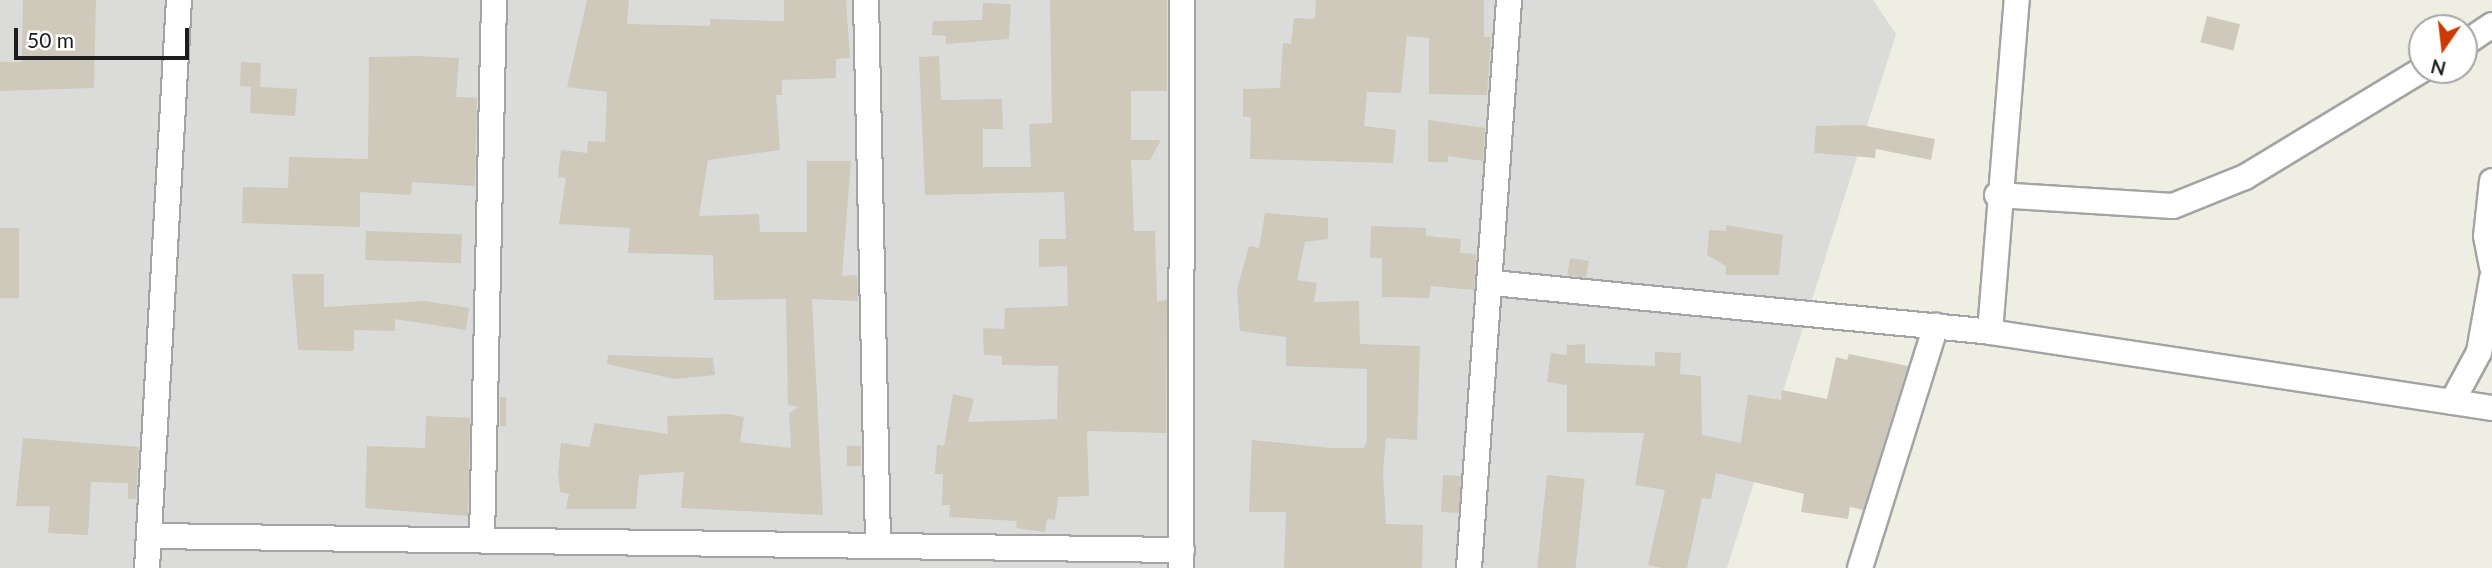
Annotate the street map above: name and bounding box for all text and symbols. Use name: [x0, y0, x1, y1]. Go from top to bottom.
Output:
scale bar: [18, 14, 192, 58]
north arrow: [2408, 14, 2478, 84]
text: 50 m: [27, 27, 74, 52]
text: N: [2428, 55, 2448, 81]

